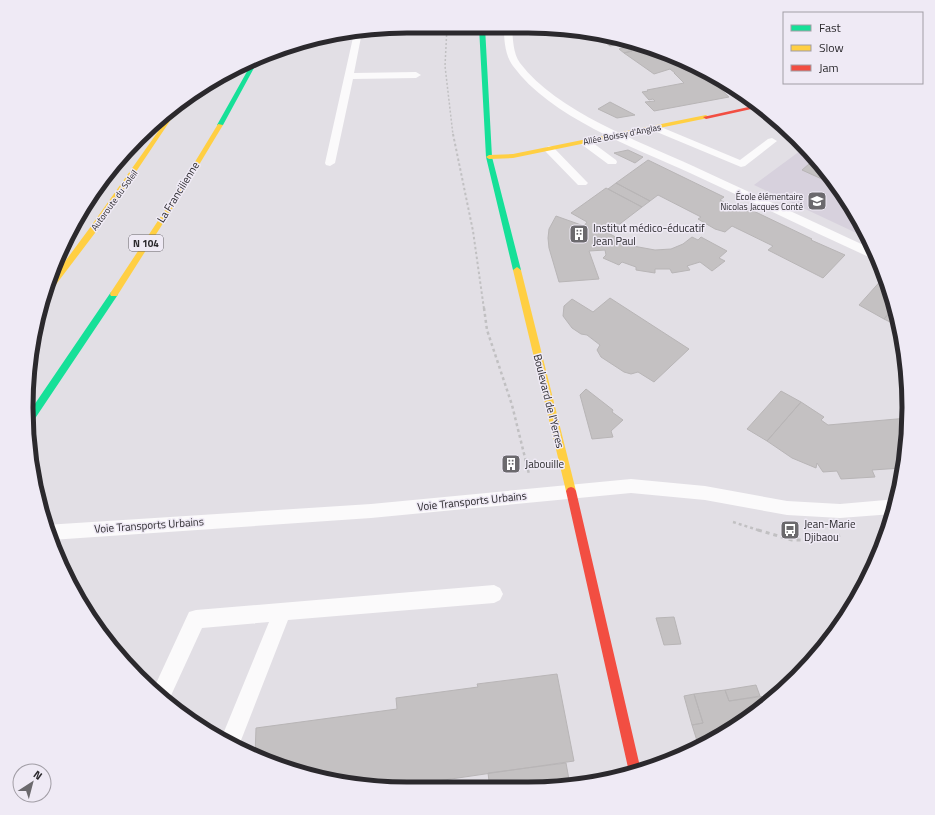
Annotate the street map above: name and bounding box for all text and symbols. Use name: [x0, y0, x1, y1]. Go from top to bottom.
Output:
legend: [783, 12, 923, 84]
text: Fast: [819, 18, 842, 37]
text: Slow: [819, 38, 844, 57]
text: Jam: [819, 58, 839, 77]
street label: Allée Boissy d'Anglas: [582, 120, 662, 148]
street label: La Francilienne: [153, 158, 203, 226]
street label: Autoroute du Soleil: [88, 167, 140, 233]
place label: École élémentaire Nicolas Jacques Conté: [720, 190, 803, 213]
school or university icon: École élémentaire Nicolas Jacques Conté: [806, 190, 828, 212]
place label: Institut médico-éducatif Jean Paul: [593, 220, 705, 249]
building icon: Institut médico-éducatif Jean Paul: [568, 223, 590, 245]
road number: N 104: [129, 235, 163, 251]
street label: Boulevard de l'Yerres: [530, 352, 568, 450]
building icon: Jabouille: [500, 453, 522, 475]
place label: Jabouille: [525, 456, 565, 472]
street label: Voie Transports Urbains: [417, 487, 527, 515]
street label: Voie Transports Urbains: [94, 513, 204, 537]
place label: Jean-Marie Djibaou: [804, 516, 856, 545]
bus stop icon: Jean-Marie Djibaou: [779, 519, 801, 541]
north arrow: [12, 763, 52, 803]
text: N: [30, 766, 46, 784]

